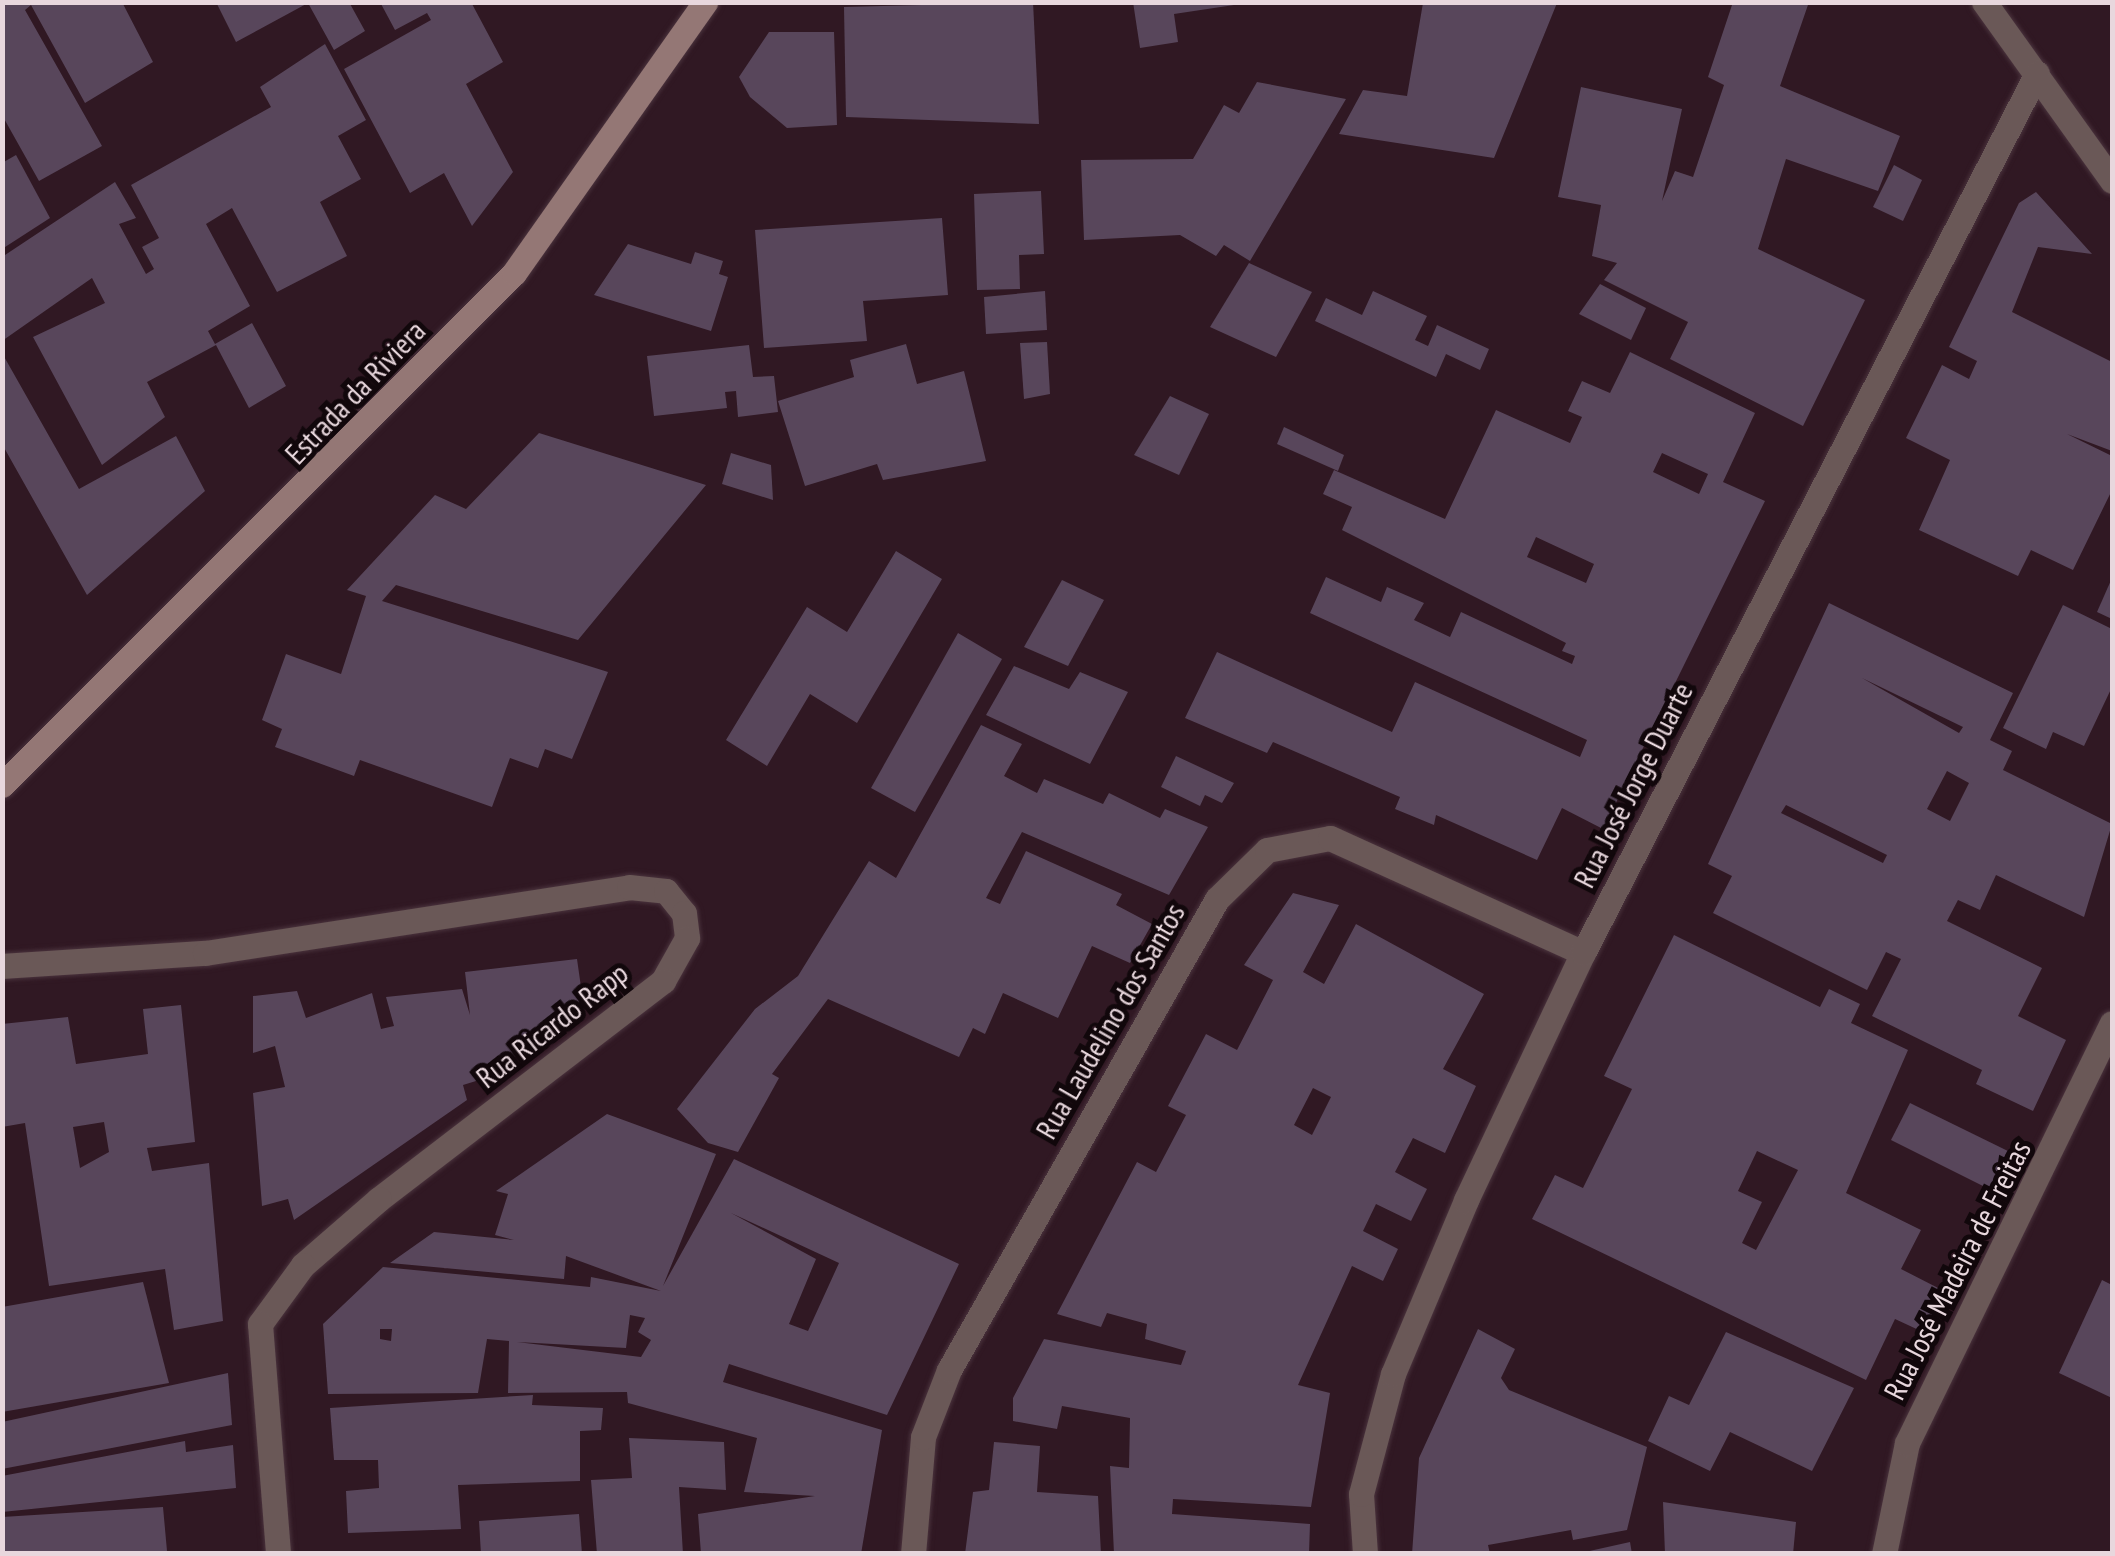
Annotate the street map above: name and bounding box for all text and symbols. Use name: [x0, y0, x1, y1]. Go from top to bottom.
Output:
street label: Estrada da Riviera: [278, 313, 432, 471]
street label: Rua José Jorge Duarte: [1566, 677, 1700, 893]
street label: Rua Laudelino dos Santos: [1028, 897, 1192, 1145]
street label: Rua Ricardo Rapp: [469, 955, 635, 1095]
street label: Rua José Madeira de Freitas: [1876, 1134, 2038, 1406]

